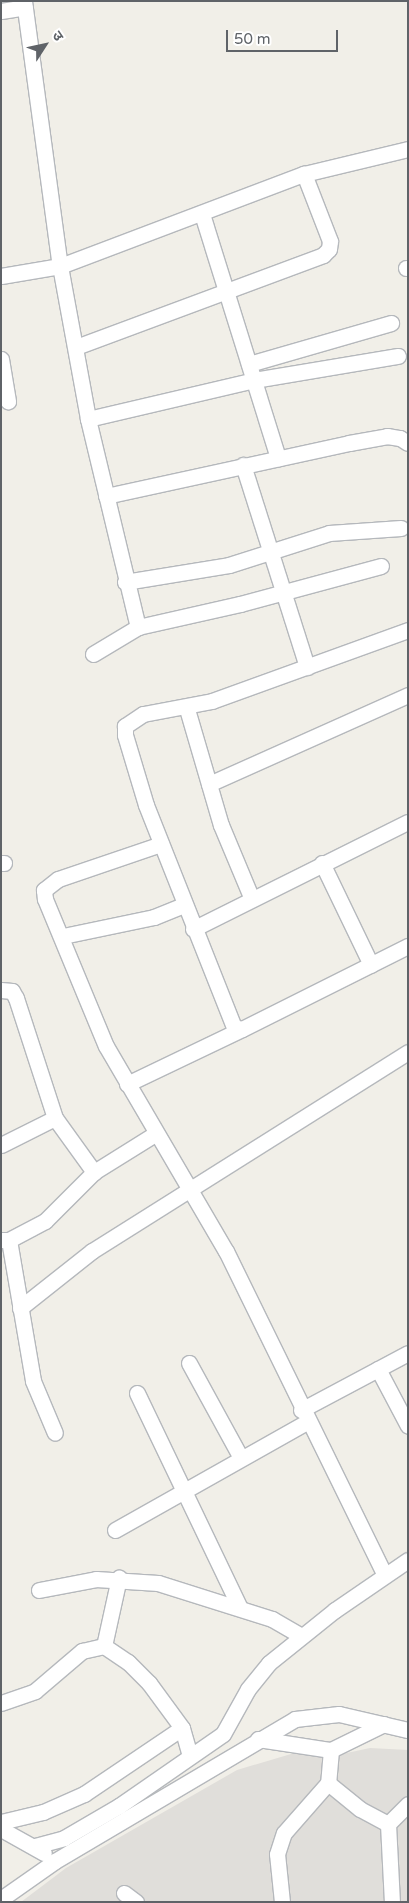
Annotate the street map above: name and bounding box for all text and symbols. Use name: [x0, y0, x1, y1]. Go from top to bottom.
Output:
north arrow: [20, 20, 70, 70]
scale bar: [229, 20, 342, 52]
text: उ: [48, 28, 67, 44]
text: 50 m: [234, 30, 271, 48]

